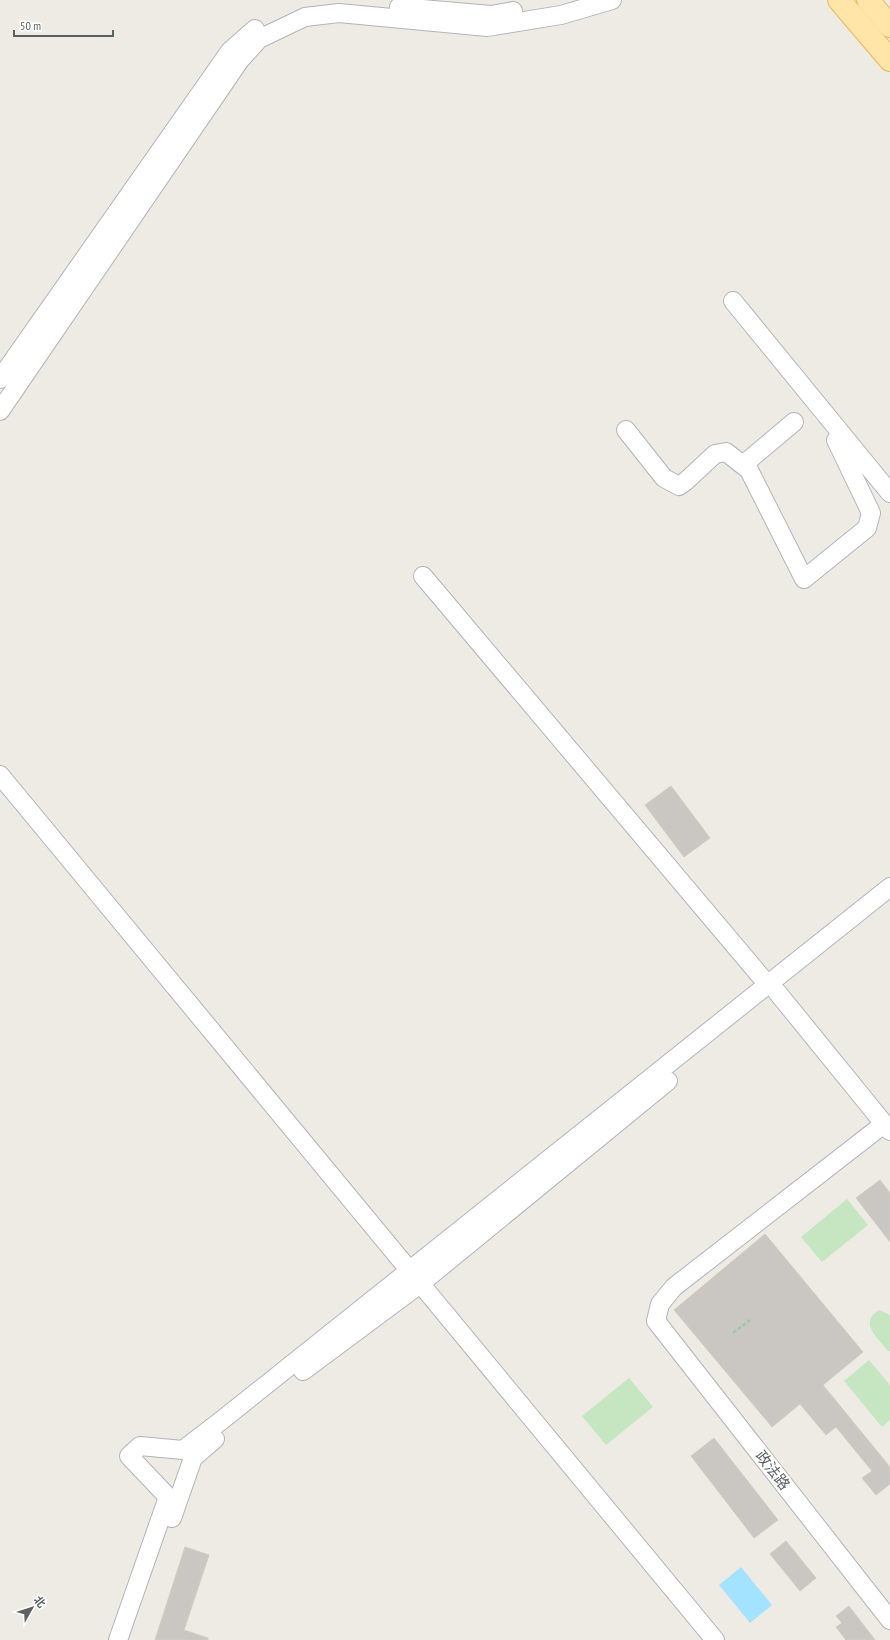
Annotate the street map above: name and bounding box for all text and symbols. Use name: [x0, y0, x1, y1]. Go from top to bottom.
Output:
scale bar: [14, 12, 113, 38]
text: 50 m: [20, 18, 41, 33]
street label: 政法路: [752, 1446, 794, 1494]
north arrow: [12, 1588, 52, 1628]
text: 北: [31, 1593, 49, 1610]

